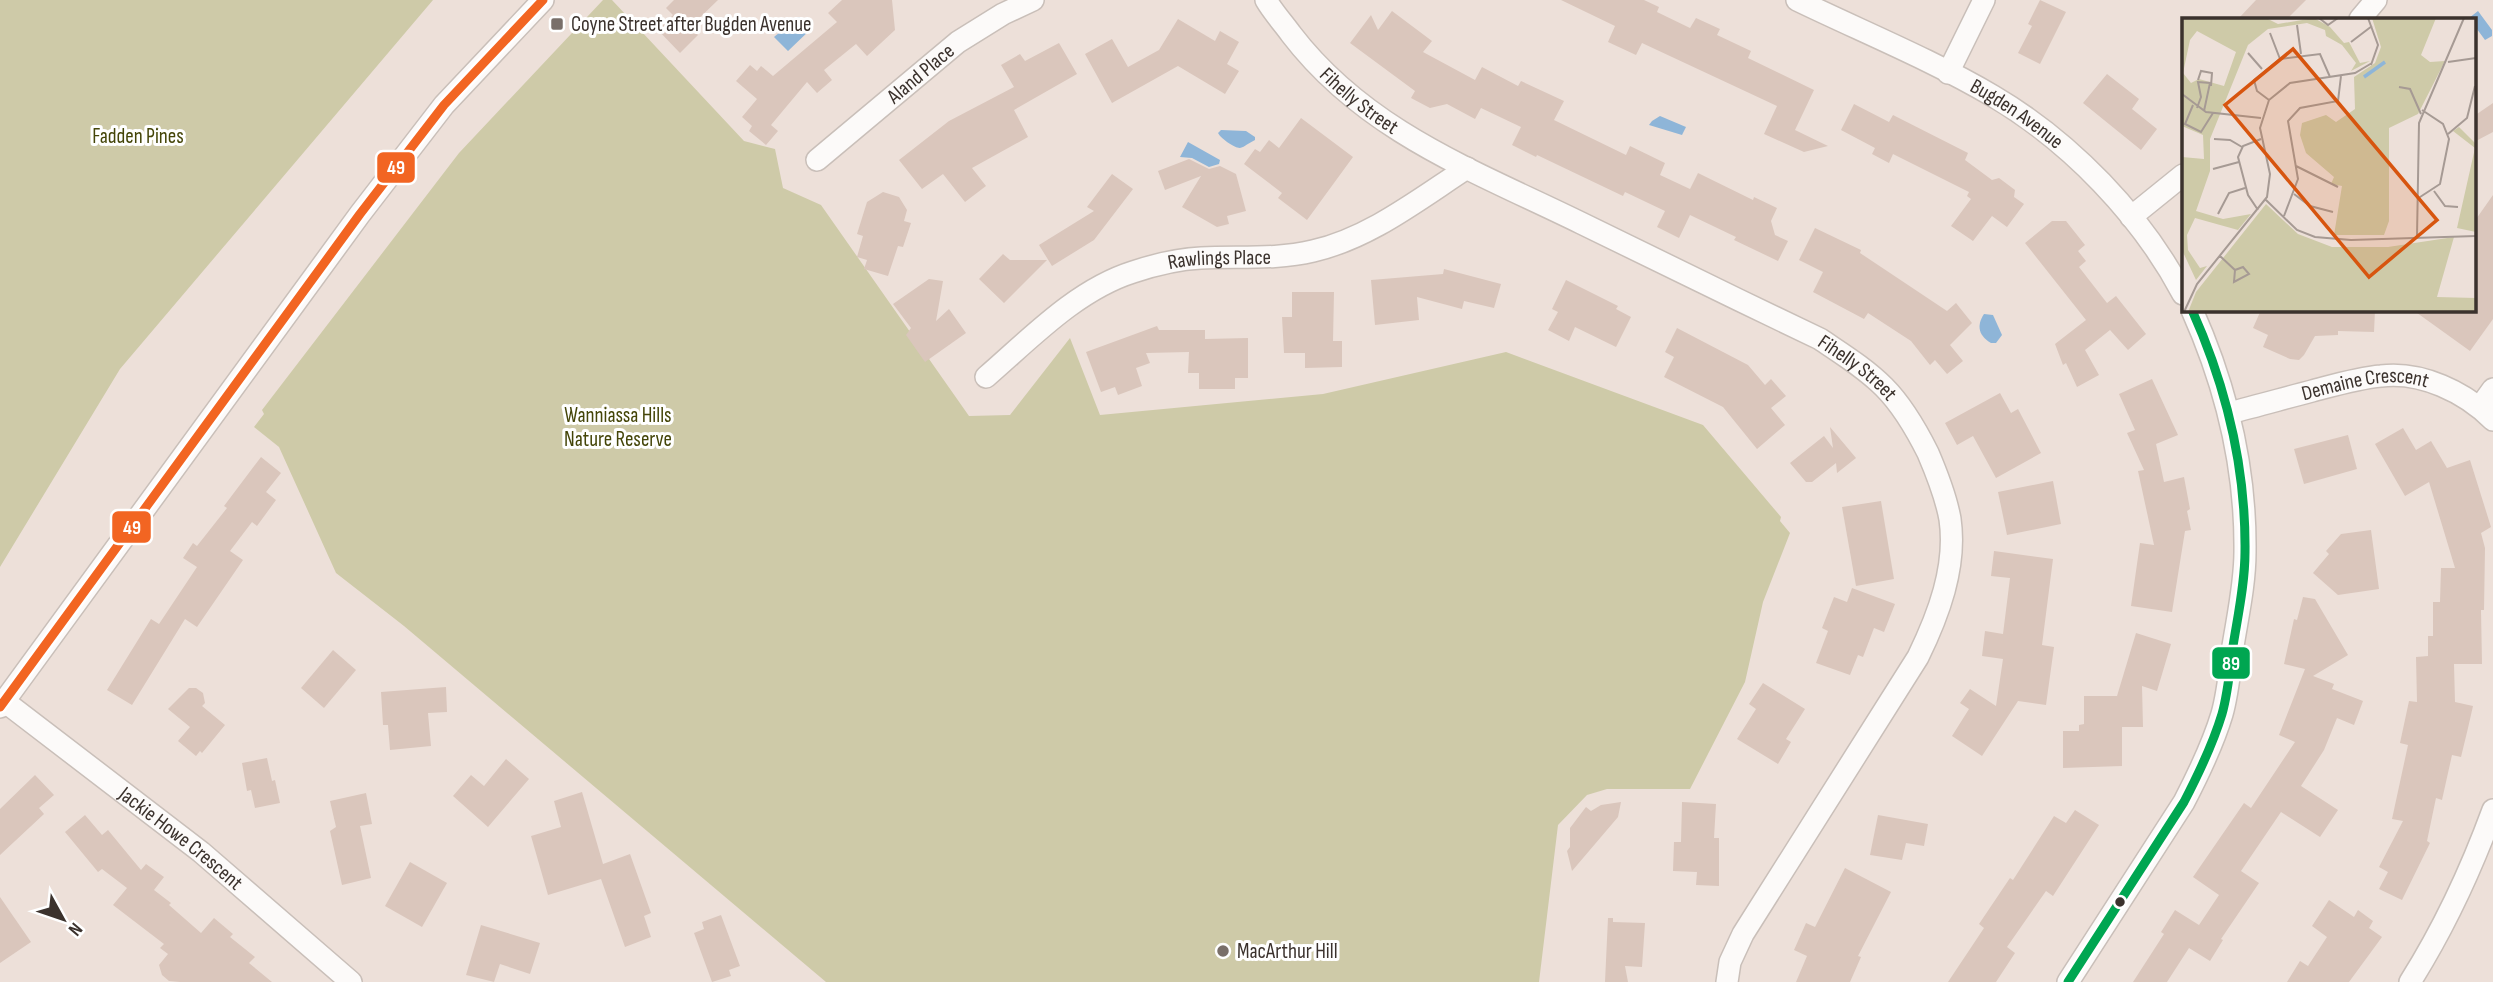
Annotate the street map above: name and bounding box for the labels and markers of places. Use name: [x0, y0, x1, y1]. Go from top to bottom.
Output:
place label: Coyne Street after Bugden Avenue: [571, 12, 812, 37]
marker: Coyne Street after Bugden Avenue: [549, 16, 565, 32]
unlabelled marker: [2113, 895, 2127, 909]
place label: MacArthur Hill: [1237, 939, 1338, 964]
marker: MacArthur Hill: [1215, 943, 1231, 959]

